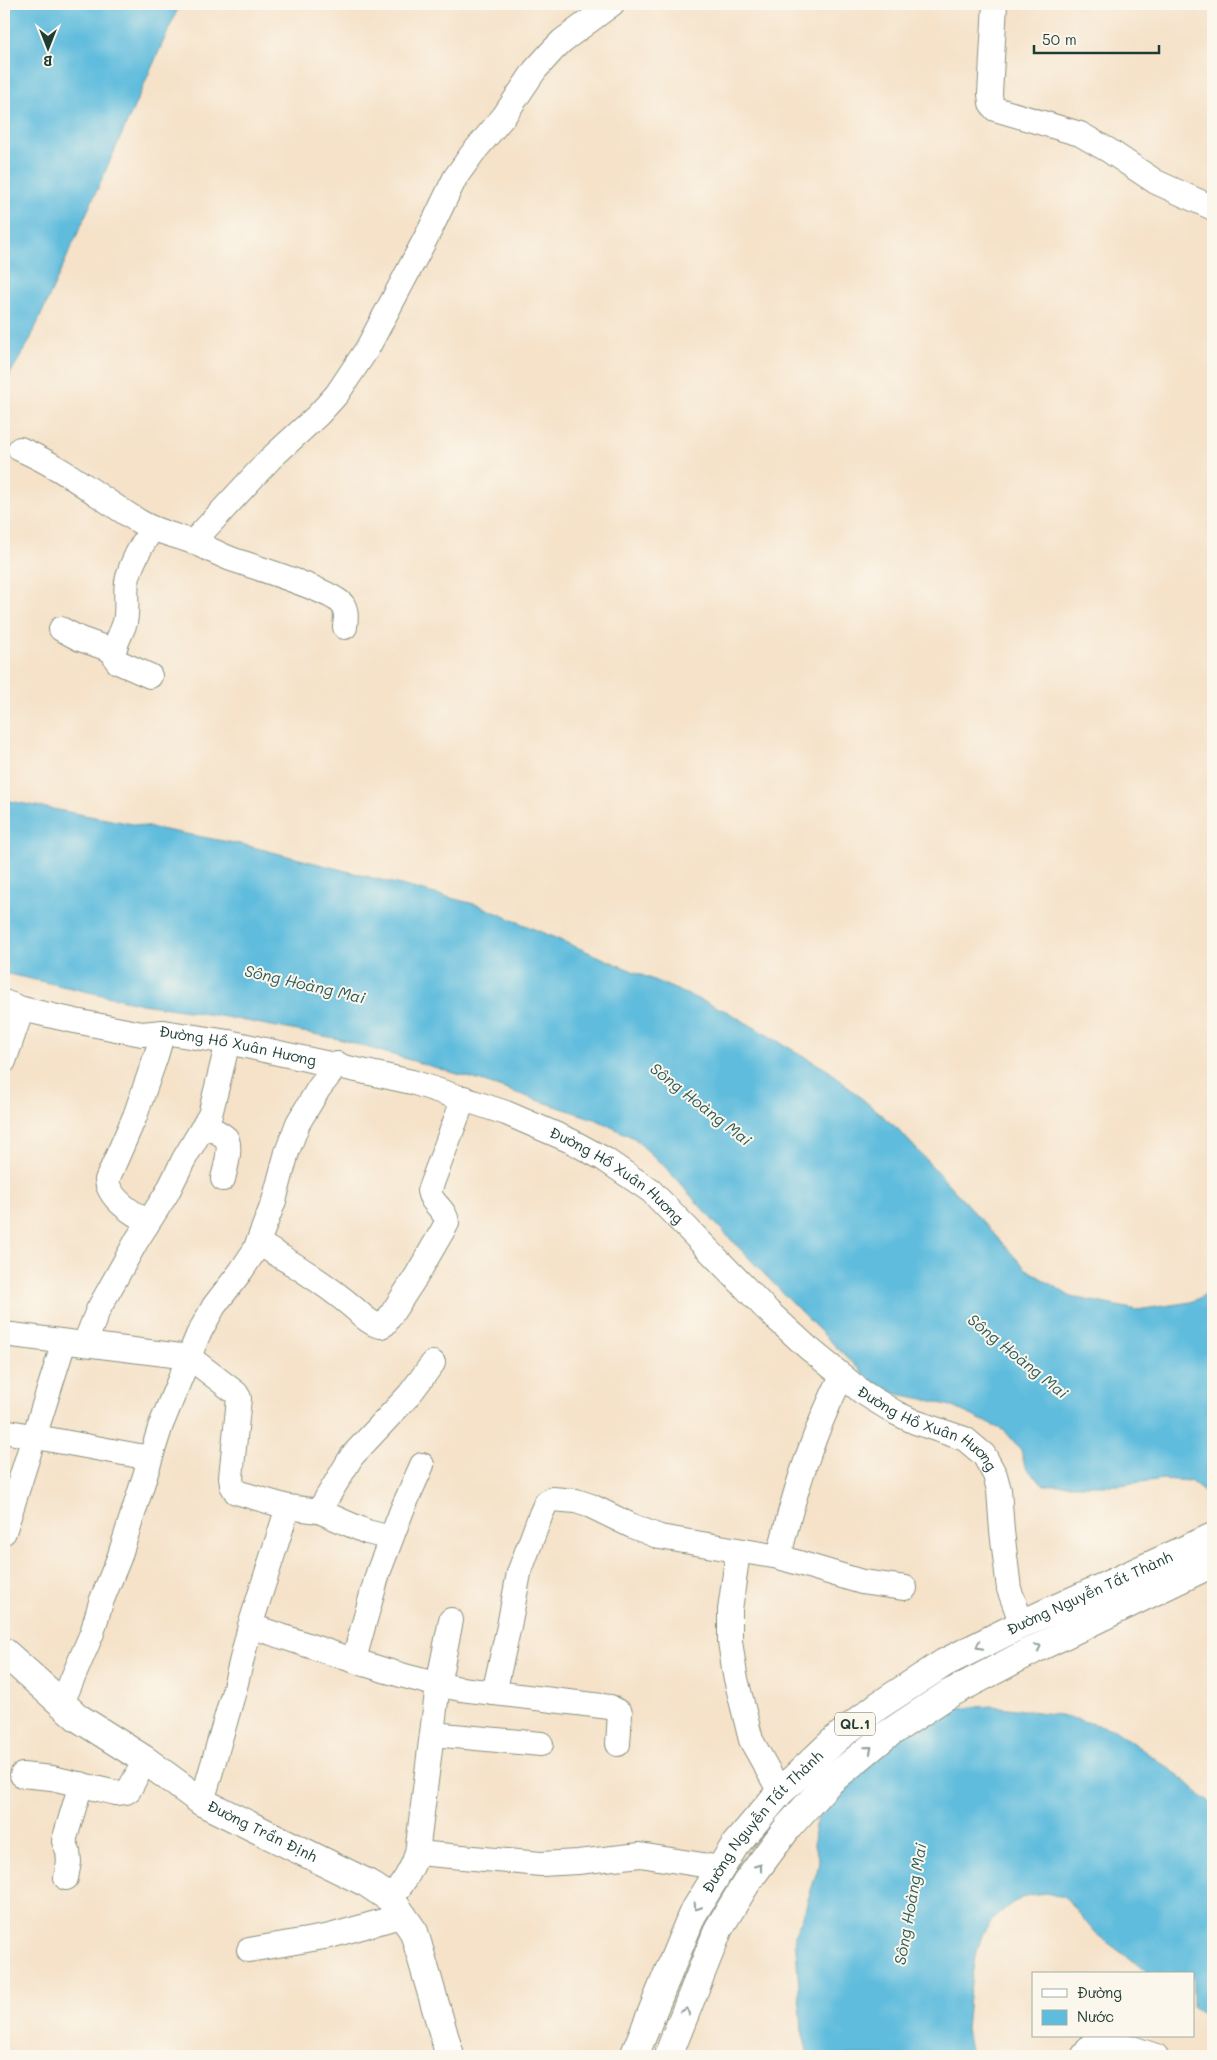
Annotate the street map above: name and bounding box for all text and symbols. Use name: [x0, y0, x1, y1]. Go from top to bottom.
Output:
north arrow: [22, 22, 72, 72]
scale bar: [1034, 22, 1160, 54]
text: 50 m: [1042, 29, 1077, 49]
text: B: [43, 52, 53, 71]
water label: Sông Hoàng Mai: [243, 959, 368, 1008]
street label: Đường Hồ Xuân Hương: [158, 1021, 319, 1070]
water label: Sông Hoàng Mai: [646, 1057, 757, 1150]
street label: Đường Hồ Xuân Hương: [547, 1122, 689, 1228]
water label: Sông Hoàng Mai: [964, 1309, 1073, 1403]
street label: Đường Hồ Xuân Hương: [854, 1381, 1002, 1475]
street label: Đường Nguyễn Tất Thành: [1003, 1546, 1175, 1639]
one-way arrow: [975, 1640, 984, 1650]
one-way arrow: [1033, 1643, 1042, 1653]
road number: QL.1: [835, 1712, 875, 1736]
one-way arrow: [864, 1745, 873, 1754]
street label: Đường Nguyễn Tất Thành: [697, 1746, 827, 1896]
street label: Đường Trần Định: [204, 1795, 321, 1866]
water label: Sông Hoàng Mai: [888, 1841, 931, 1967]
one-way arrow: [753, 1863, 762, 1872]
one-way arrow: [694, 1901, 703, 1910]
legend: [1032, 1972, 1194, 2038]
text: Đường: [1077, 1982, 1122, 2002]
text: Nước: [1077, 2006, 1114, 2026]
one-way arrow: [680, 2007, 690, 2016]

